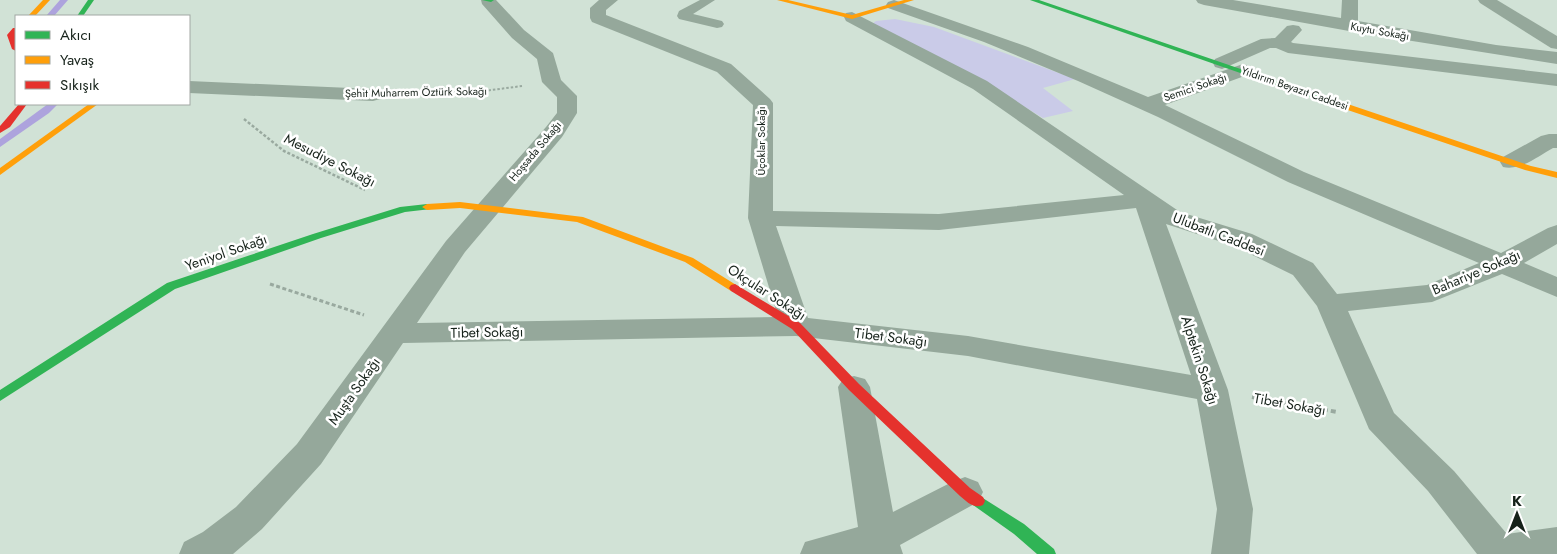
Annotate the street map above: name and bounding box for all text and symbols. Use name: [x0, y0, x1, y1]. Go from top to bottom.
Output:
legend: [15, 15, 190, 105]
street label: Kuytu Sokağı: [1349, 18, 1411, 44]
text: Akıcı: [60, 24, 91, 46]
text: Yavaş: [60, 49, 94, 71]
street label: Yıldırım Beyazıt Caddesi: [1239, 62, 1351, 114]
street label: Semici Sokağı: [1161, 69, 1229, 105]
text: Sıkışık: [60, 74, 100, 96]
street label: Şehit Muharrem Öztürk Sokağı: [345, 83, 487, 101]
street label: Üçoklar Sokağı: [753, 106, 769, 176]
street label: Hoşsada Sokağı: [505, 117, 565, 185]
street label: Mesudiye Sokağı: [281, 128, 379, 192]
street label: Ulubatlı Caddesi: [1170, 207, 1268, 261]
street label: Yeniyol Sokağı: [182, 229, 270, 275]
street label: Bahariye Sokağı: [1429, 244, 1523, 300]
street label: Okçular Sokağı: [724, 259, 810, 325]
street label: Alptekin Sokağı: [1176, 313, 1224, 407]
street label: Tibet Sokağı: [450, 321, 524, 343]
street label: Tibet Sokağı: [854, 323, 928, 351]
street label: Muşta Sokağı: [323, 353, 385, 429]
street label: Tibet Sokağı: [1252, 388, 1328, 420]
north arrow: [1492, 489, 1542, 539]
text: K: [1512, 491, 1522, 511]

